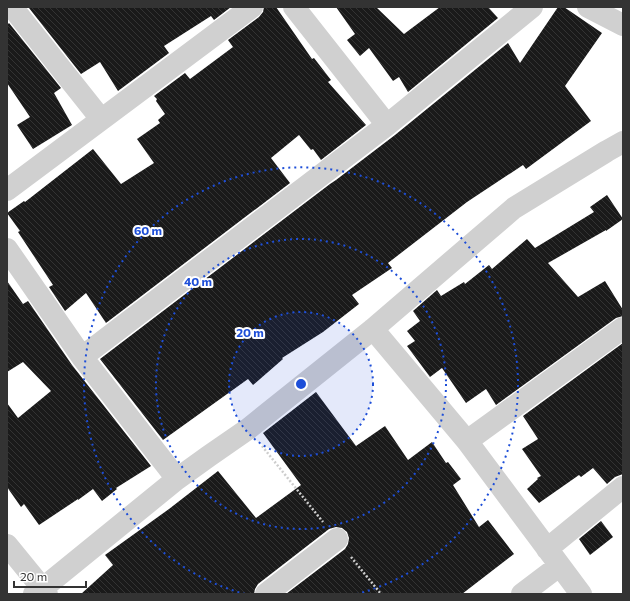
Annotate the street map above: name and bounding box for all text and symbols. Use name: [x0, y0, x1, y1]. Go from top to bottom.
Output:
text: 60 m: [134, 223, 162, 237]
text: 40 m: [184, 274, 212, 288]
text: 20 m: [236, 325, 264, 339]
centre of rings: [294, 377, 308, 391]
scale bar: [14, 563, 86, 589]
text: 20 m: [20, 569, 47, 583]

